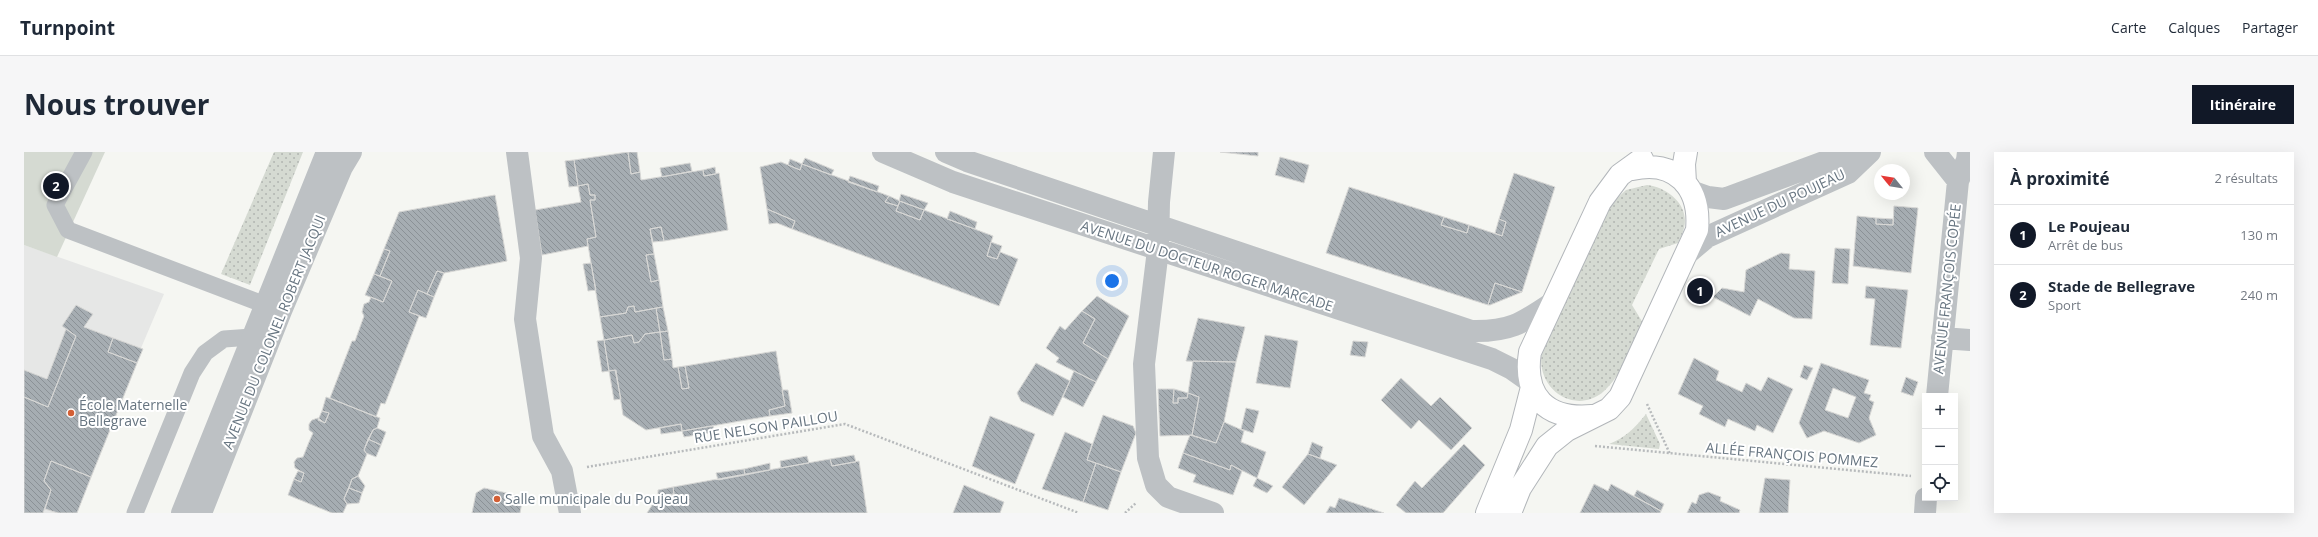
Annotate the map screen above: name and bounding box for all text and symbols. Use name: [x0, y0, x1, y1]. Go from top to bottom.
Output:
text: Turnpoint: [20, 15, 115, 41]
text: Carte: [2111, 18, 2146, 37]
text: Calques: [2168, 18, 2220, 37]
text: Partager: [2242, 18, 2298, 37]
text: Nous trouver: [24, 85, 210, 123]
button: Itinéraire: [2192, 85, 2294, 124]
street label: AVENUE DU POUJEAU: [1712, 164, 1848, 241]
north arrow: [1874, 164, 1910, 200]
text: À proximité: [2010, 167, 2109, 190]
text: 2 résultats: [2214, 169, 2278, 187]
pin: 2: [43, 171, 69, 201]
street label: AVENUE FRANÇOIS COPÉE: [1928, 203, 1965, 375]
street label: AVENUE DU COLONEL ROBERT JACQUI: [218, 212, 329, 452]
street label: AVENUE DU DOCTEUR ROGER MARCADE: [1078, 216, 1336, 315]
text: Le Poujeau: [2048, 216, 2130, 236]
text: 1: [2019, 226, 2027, 244]
text: 130 m: [2240, 226, 2278, 244]
text: Arrêt de bus: [2048, 236, 2123, 254]
your location: [1102, 271, 1122, 291]
pin: 1: [1687, 276, 1713, 306]
text: Stade de Bellegrave: [2048, 276, 2195, 296]
text: 2: [2019, 286, 2027, 304]
text: 240 m: [2240, 286, 2278, 304]
text: Sport: [2048, 296, 2081, 314]
map controls: [1922, 393, 1958, 501]
button: +: [1922, 393, 1958, 429]
place label: École Maternelle Bellegrave: [79, 395, 187, 430]
street label: RUE NELSON PAILLOU: [693, 406, 839, 447]
marker: École Maternelle Bellegrave: [66, 408, 76, 418]
button: −: [1922, 429, 1958, 465]
street label: ALLÉE FRANÇOIS POMMEZ: [1705, 437, 1879, 472]
button: locate: [1922, 465, 1958, 501]
place label: Salle municipale du Poujeau: [505, 489, 688, 508]
marker: Salle municipale du Poujeau: [492, 494, 502, 504]

